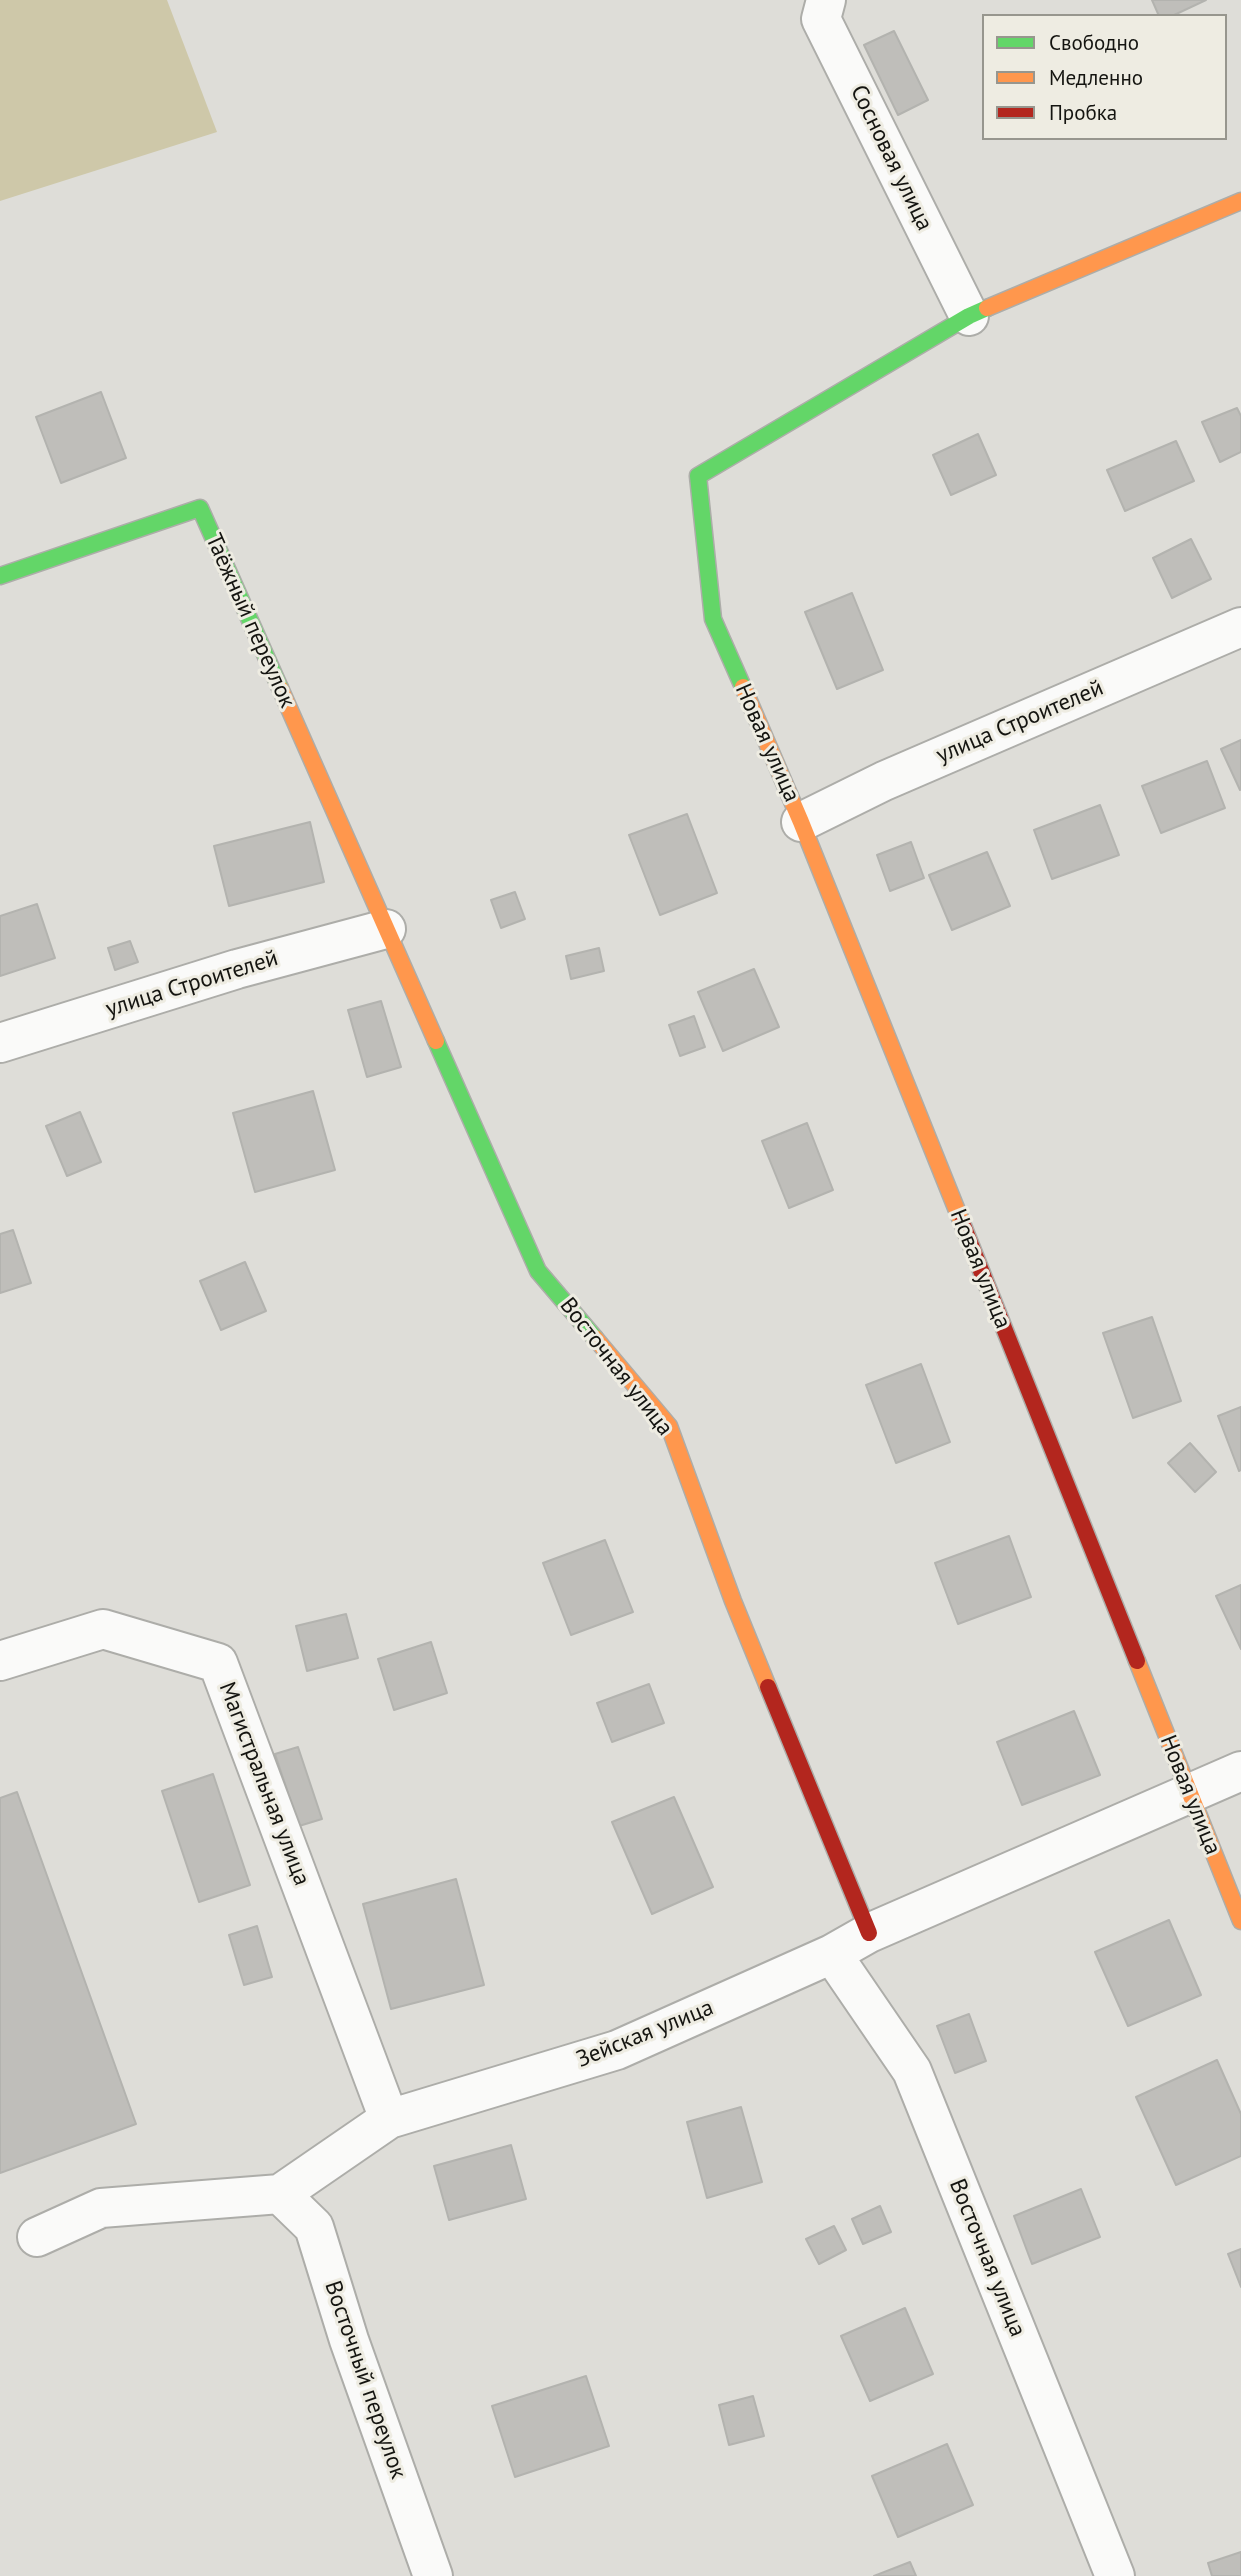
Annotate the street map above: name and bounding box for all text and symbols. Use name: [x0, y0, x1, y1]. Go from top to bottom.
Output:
legend: [982, 14, 1227, 140]
text: Свободно: [1049, 29, 1139, 56]
text: Медленно: [1049, 64, 1143, 91]
street label: Сосновая улица: [844, 81, 938, 235]
text: Пробка: [1049, 99, 1117, 126]
street label: Таёжный переулок: [199, 530, 301, 712]
street label: улица Строителей: [932, 674, 1108, 770]
street label: Новая улица: [729, 680, 805, 806]
street label: улица Строителей: [103, 945, 281, 1023]
street label: Новая улица: [944, 1205, 1016, 1333]
street label: Восточная улица: [554, 1292, 678, 1442]
street label: Магистральная улица: [213, 1679, 315, 1889]
street label: Новая улица: [1154, 1731, 1226, 1859]
street label: Зейская улица: [573, 1994, 717, 2074]
street label: Восточная улица: [943, 2175, 1031, 2341]
street label: Восточный переулок: [318, 2277, 412, 2483]

